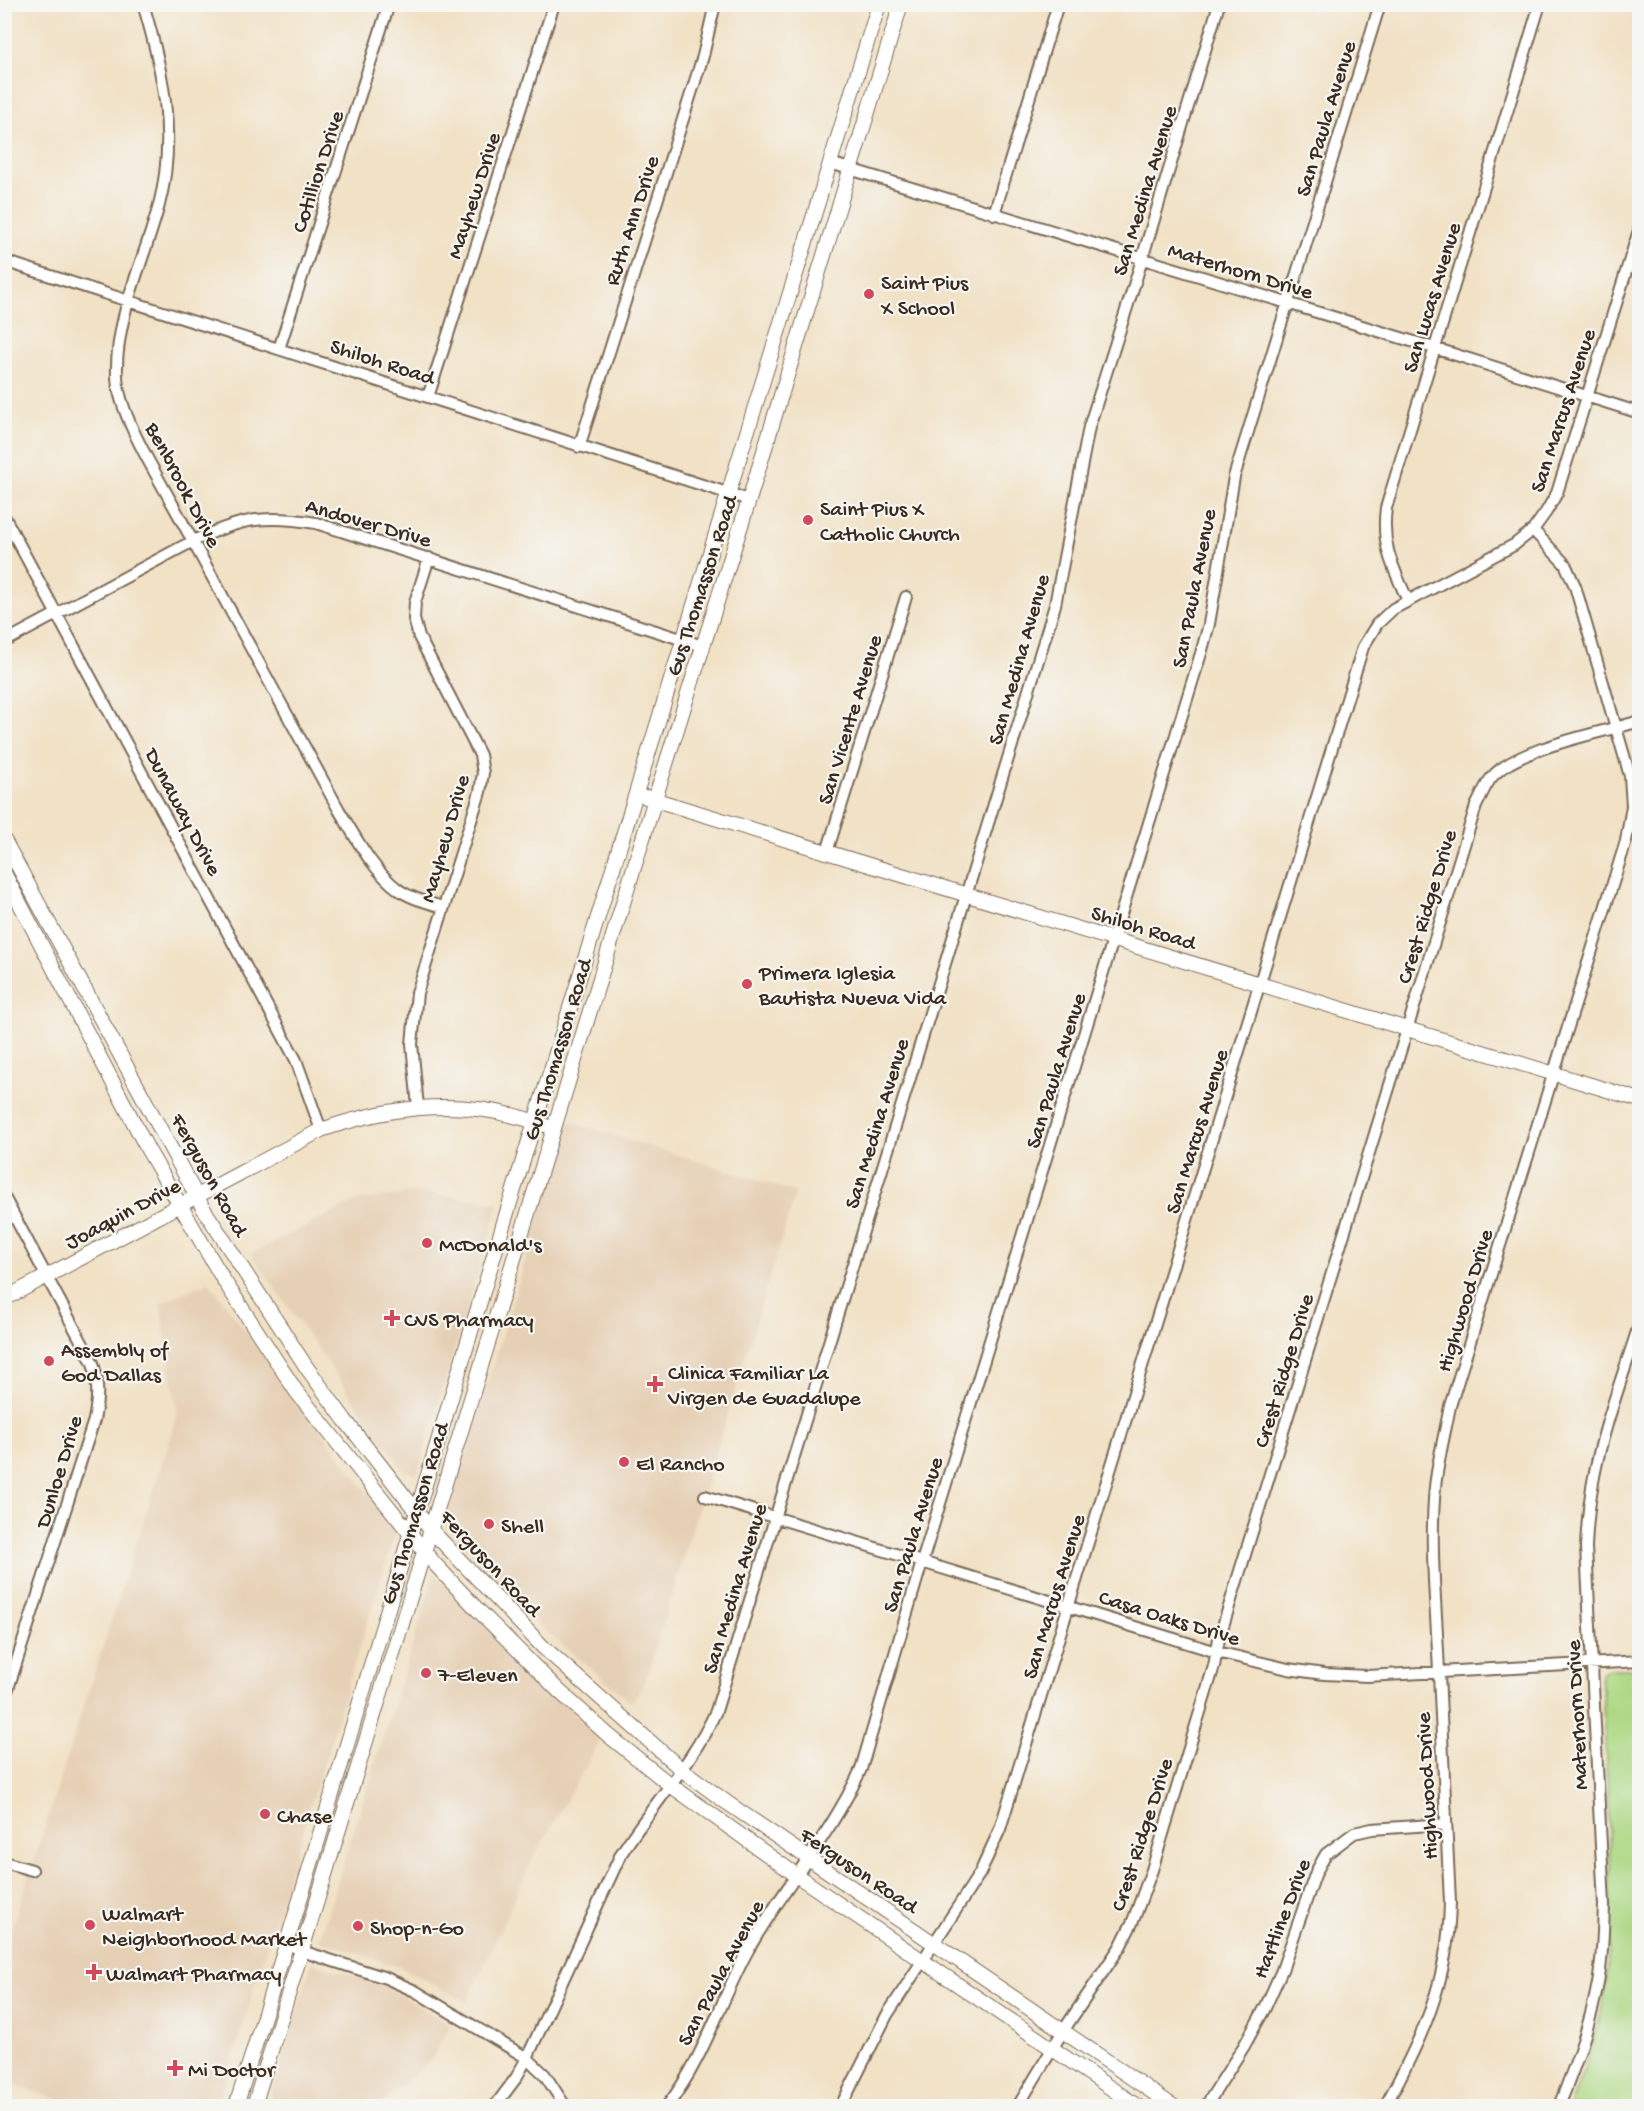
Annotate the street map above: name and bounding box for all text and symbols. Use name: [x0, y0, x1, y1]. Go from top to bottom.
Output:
street label: San Paula Avenue: [1292, 38, 1364, 200]
street label: San Medina Avenue: [1109, 102, 1185, 279]
street label: Cotillion Drive: [288, 107, 352, 236]
street label: Mayhew Drive: [443, 129, 509, 263]
street label: Ruth Ann Drive: [601, 152, 667, 289]
street label: San Lucas Avenue: [1399, 219, 1469, 376]
street label: Materhorn Drive: [1164, 238, 1316, 307]
place label: Saint Pius X School: [880, 272, 969, 323]
marker: Saint Pius X School: [862, 287, 876, 301]
street label: San Marcus Avenue: [1526, 325, 1604, 496]
street label: Shiloh Road: [326, 335, 439, 394]
street label: Benbrook Drive: [137, 418, 226, 554]
street label: Gus Thomasson Road: [662, 491, 746, 680]
street label: Andover Drive: [302, 494, 434, 555]
place label: Saint Pius X Catholic Church: [820, 498, 960, 549]
street label: San Paula Avenue: [1168, 507, 1224, 670]
marker: Saint Pius X Catholic Church: [801, 513, 815, 527]
street label: San Medina Avenue: [984, 571, 1058, 748]
street label: San Vicente Avenue: [814, 632, 890, 808]
street label: Dunaway Drive: [136, 743, 226, 882]
street label: Mayhew Drive: [416, 772, 478, 906]
street label: Crest Ridge Drive: [1393, 826, 1465, 987]
street label: Shiloh Road: [1087, 902, 1200, 959]
street label: Gus Thomasson Road: [520, 954, 600, 1144]
place label: Primera Iglesia Bautista Nueva Vida: [758, 962, 947, 1013]
marker: Primera Iglesia Bautista Nueva Vida: [740, 977, 754, 991]
street label: San Paula Avenue: [1022, 990, 1094, 1152]
street label: San Medina Avenue: [841, 1035, 917, 1212]
street label: San Marcus Avenue: [1161, 1046, 1236, 1218]
street label: Ferguson Road: [163, 1109, 253, 1244]
street label: Joaquin Drive: [62, 1174, 187, 1257]
street label: Highwood Drive: [1433, 1226, 1501, 1376]
place label: McDonald's: [439, 1234, 542, 1260]
marker: McDonald's: [420, 1236, 434, 1250]
street label: Crest Ridge Drive: [1250, 1290, 1322, 1451]
place label: CVS Pharmacy: [404, 1309, 534, 1335]
marker: CVS Pharmacy: [385, 1311, 399, 1325]
place label: Assembly of God Dallas: [61, 1339, 170, 1390]
marker: Assembly of God Dallas: [42, 1354, 56, 1368]
place label: Clinica Familiar La Virgen de Guadalupe: [667, 1362, 861, 1413]
marker: Clinica Familiar La Virgen de Guadalupe: [646, 1375, 664, 1393]
street label: Dunloe Drive: [31, 1412, 90, 1533]
street label: Gus Thomasson Road: [377, 1418, 457, 1608]
place label: El Rancho: [636, 1453, 725, 1479]
street label: San Paula Avenue: [879, 1454, 951, 1616]
marker: El Rancho: [617, 1455, 631, 1469]
street label: San Medina Avenue: [699, 1500, 775, 1677]
street label: Ferguson Road: [432, 1505, 547, 1625]
street label: San Marcus Avenue: [1018, 1511, 1093, 1683]
place label: Shell: [501, 1515, 544, 1541]
marker: Shell: [482, 1517, 496, 1531]
street label: Casa Oaks Drive: [1095, 1586, 1243, 1654]
street label: Materhorn Drive: [1562, 1638, 1596, 1790]
place label: 7-Eleven: [437, 1664, 518, 1690]
marker: 7-Eleven: [419, 1666, 433, 1680]
street label: Highwood Drive: [1412, 1711, 1446, 1860]
street label: Crest Ridge Drive: [1107, 1755, 1181, 1915]
place label: Chase: [277, 1805, 333, 1831]
marker: Chase: [258, 1807, 272, 1821]
street label: Ferguson Road: [793, 1823, 923, 1922]
street label: Hartline Drive: [1249, 1855, 1319, 1983]
street label: San Paula Avenue: [673, 1896, 772, 2051]
place label: Walmart Neighborhood Market: [102, 1903, 308, 1954]
place label: Shop-n-Go: [370, 1917, 464, 1943]
marker: Walmart Neighborhood Market: [83, 1918, 97, 1932]
marker: Shop-n-Go: [351, 1919, 365, 1933]
place label: Walmart Pharmacy: [106, 1963, 282, 1989]
marker: Walmart Pharmacy: [87, 1965, 101, 1979]
marker: Mi Doctor: [166, 2059, 184, 2077]
place label: Mi Doctor: [188, 2059, 277, 2085]

